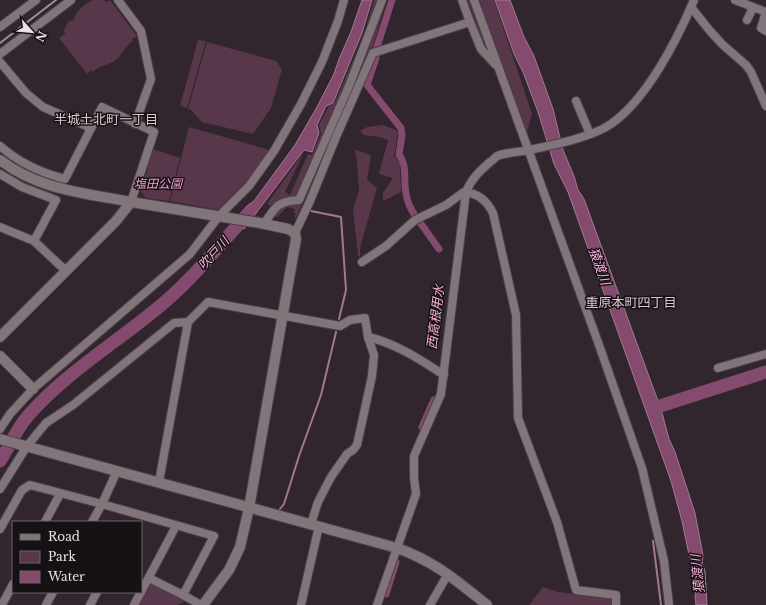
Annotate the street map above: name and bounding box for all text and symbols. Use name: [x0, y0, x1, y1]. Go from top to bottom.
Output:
north arrow: [12, 12, 52, 52]
text: N: [32, 29, 49, 45]
district label: 半城土北町一丁目: [54, 111, 158, 128]
park label: 塩田公園: [134, 176, 184, 191]
water label: 吹戸川: [194, 232, 234, 274]
water label: 猿渡川: [585, 245, 615, 289]
water label: 西高根用水: [423, 282, 448, 350]
district label: 重原本町四丁目: [585, 294, 677, 311]
legend: [12, 521, 142, 593]
text: Road: [48, 529, 80, 544]
text: Park: [48, 549, 76, 564]
water label: 猿渡川: [687, 552, 708, 594]
text: Water: [47, 569, 85, 584]

